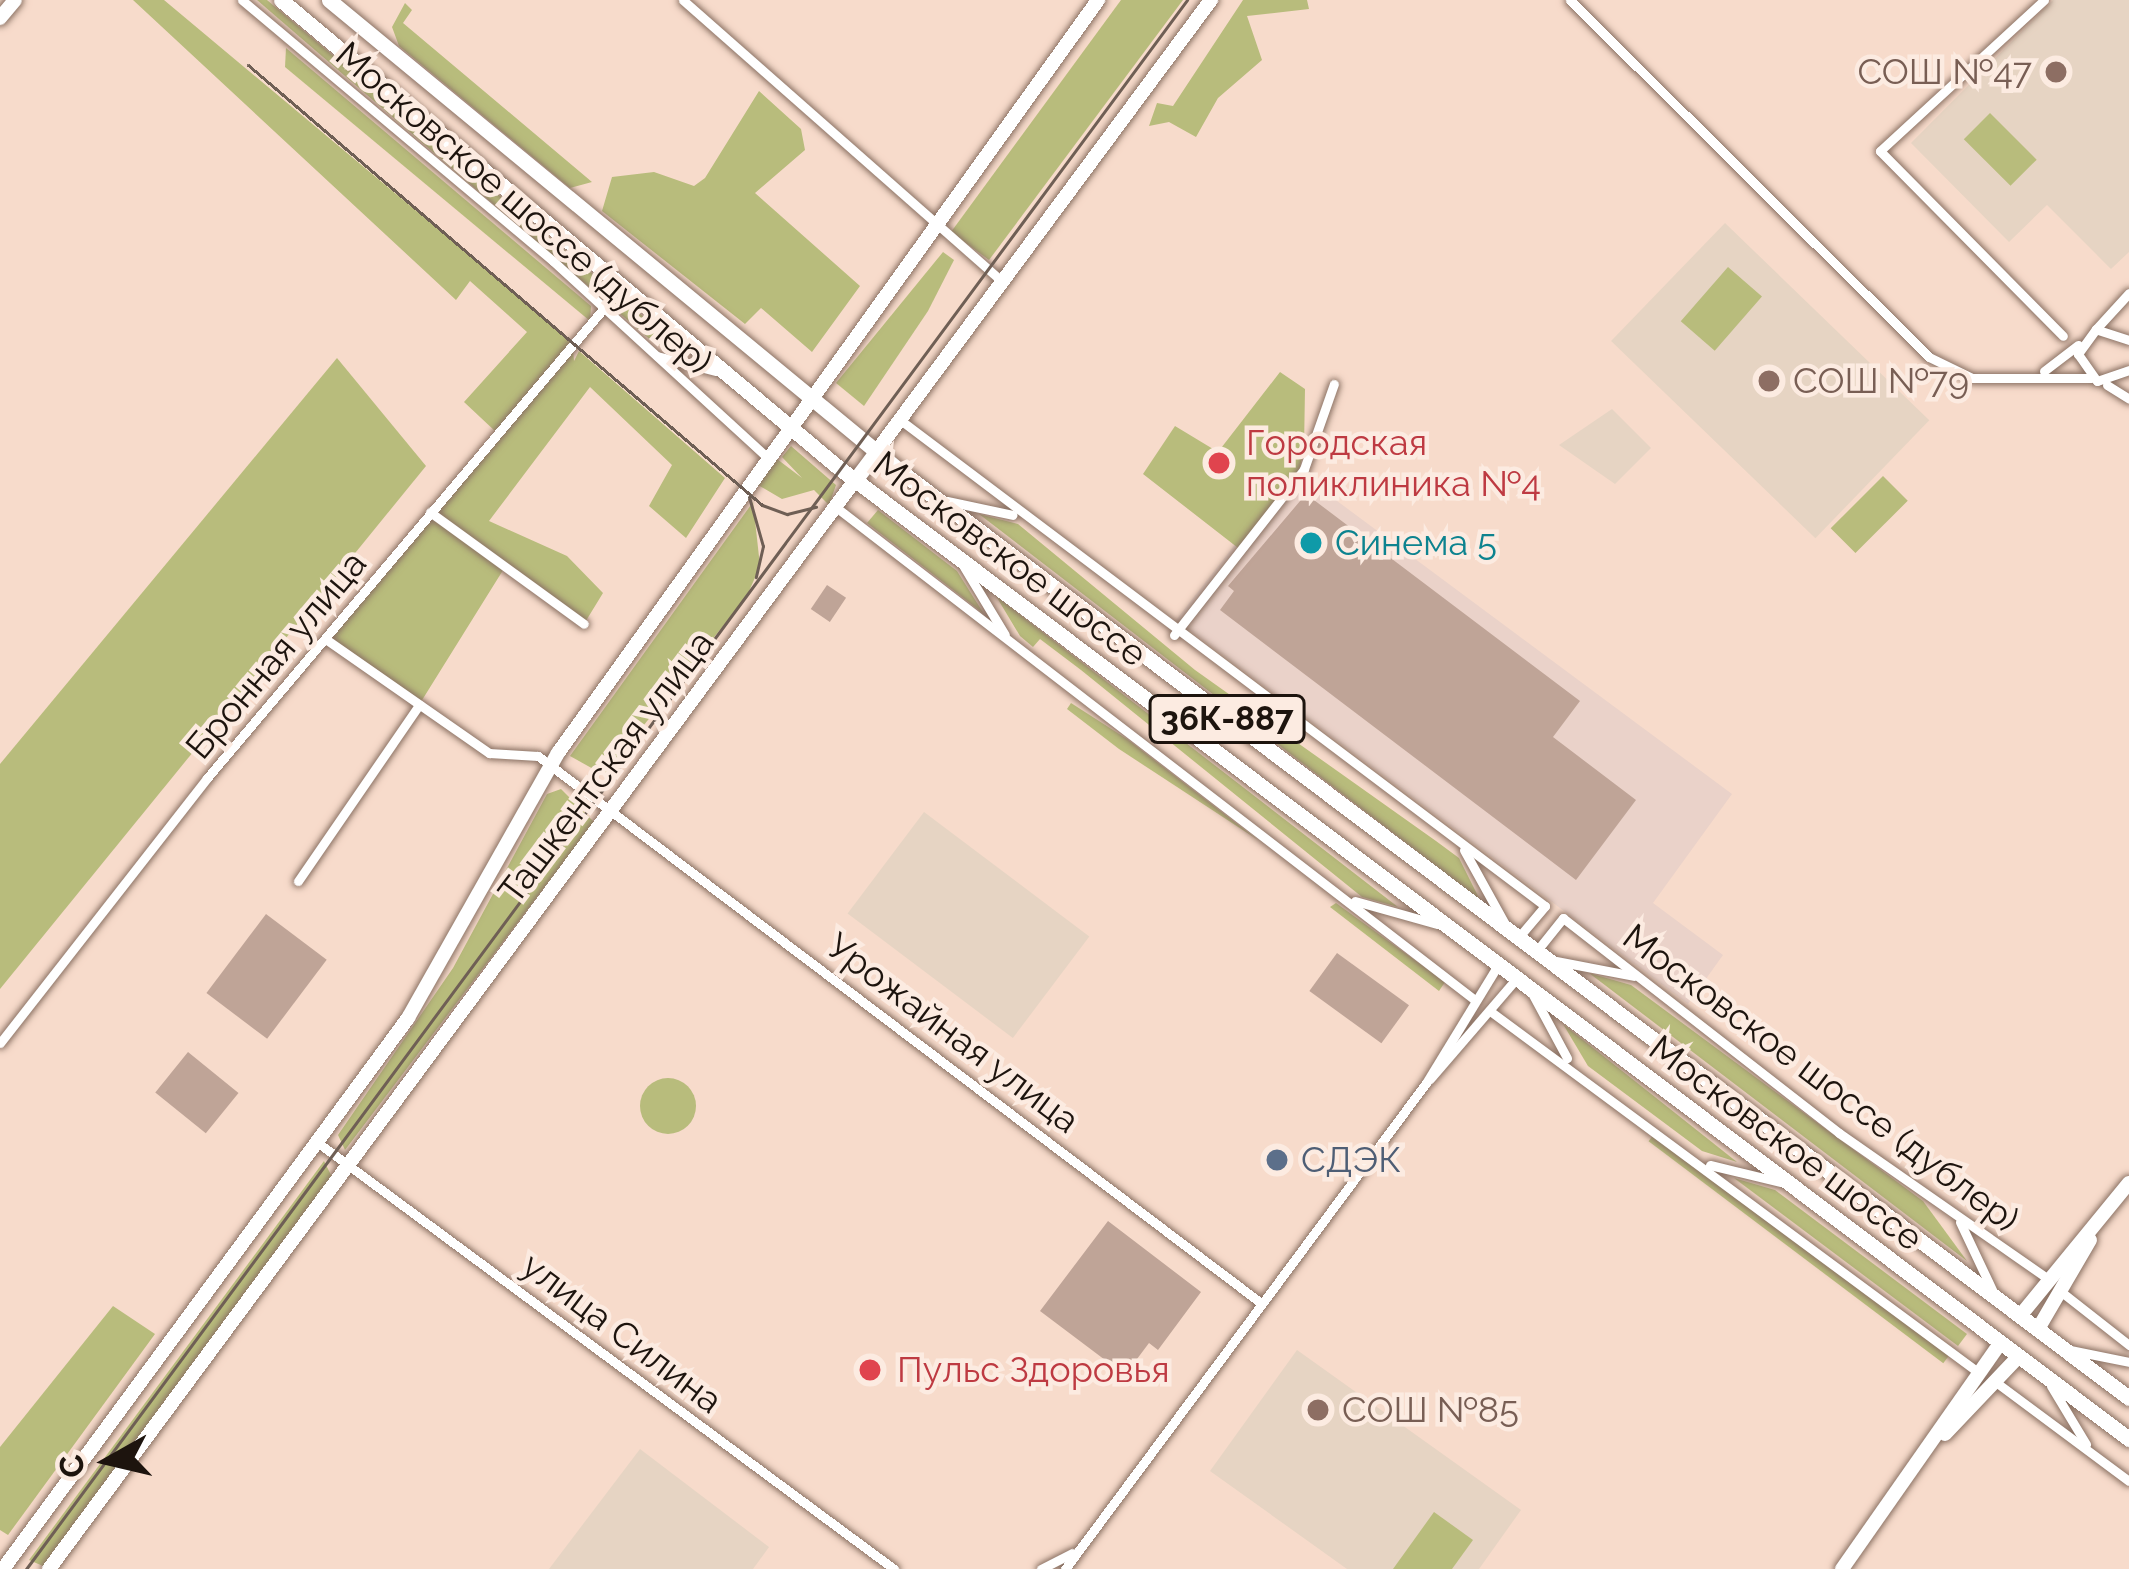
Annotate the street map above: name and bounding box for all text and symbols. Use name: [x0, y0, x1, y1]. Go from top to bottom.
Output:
street label: Московское шоссе (дублер): [327, 33, 721, 383]
place label: СОШ №47: [1857, 50, 2032, 94]
marker: СОШ №47: [2043, 59, 2069, 85]
place label: СОШ №79: [1793, 359, 1969, 403]
marker: СОШ №79: [1756, 368, 1782, 394]
place label: Городская поликлиника №4: [1246, 420, 1541, 505]
street label: Московское шоссе: [865, 442, 1155, 676]
marker: Городская поликлиника №4: [1203, 447, 1235, 479]
place label: Синема 5: [1335, 521, 1497, 565]
marker: Синема 5: [1298, 530, 1324, 556]
street label: Бронная улица: [176, 542, 376, 768]
street label: Ташкентская улица: [489, 622, 723, 912]
road number: 36К-887: [1146, 692, 1308, 746]
street label: Московское шоссе (дублер): [1615, 915, 2027, 1241]
street label: Урожайная улица: [818, 924, 1088, 1142]
street label: Московское шоссе: [1641, 1026, 1931, 1260]
place label: СДЭК: [1301, 1138, 1401, 1182]
marker: СДЭК: [1264, 1147, 1290, 1173]
street label: улица Силина: [513, 1244, 731, 1422]
place label: Пульс Здоровья: [897, 1348, 1170, 1392]
marker: Пульс Здоровья: [854, 1354, 886, 1386]
place label: СОШ №85: [1342, 1388, 1519, 1432]
marker: СОШ №85: [1305, 1397, 1331, 1423]
north arrow: [48, 1401, 168, 1521]
text: С: [51, 1452, 93, 1480]

